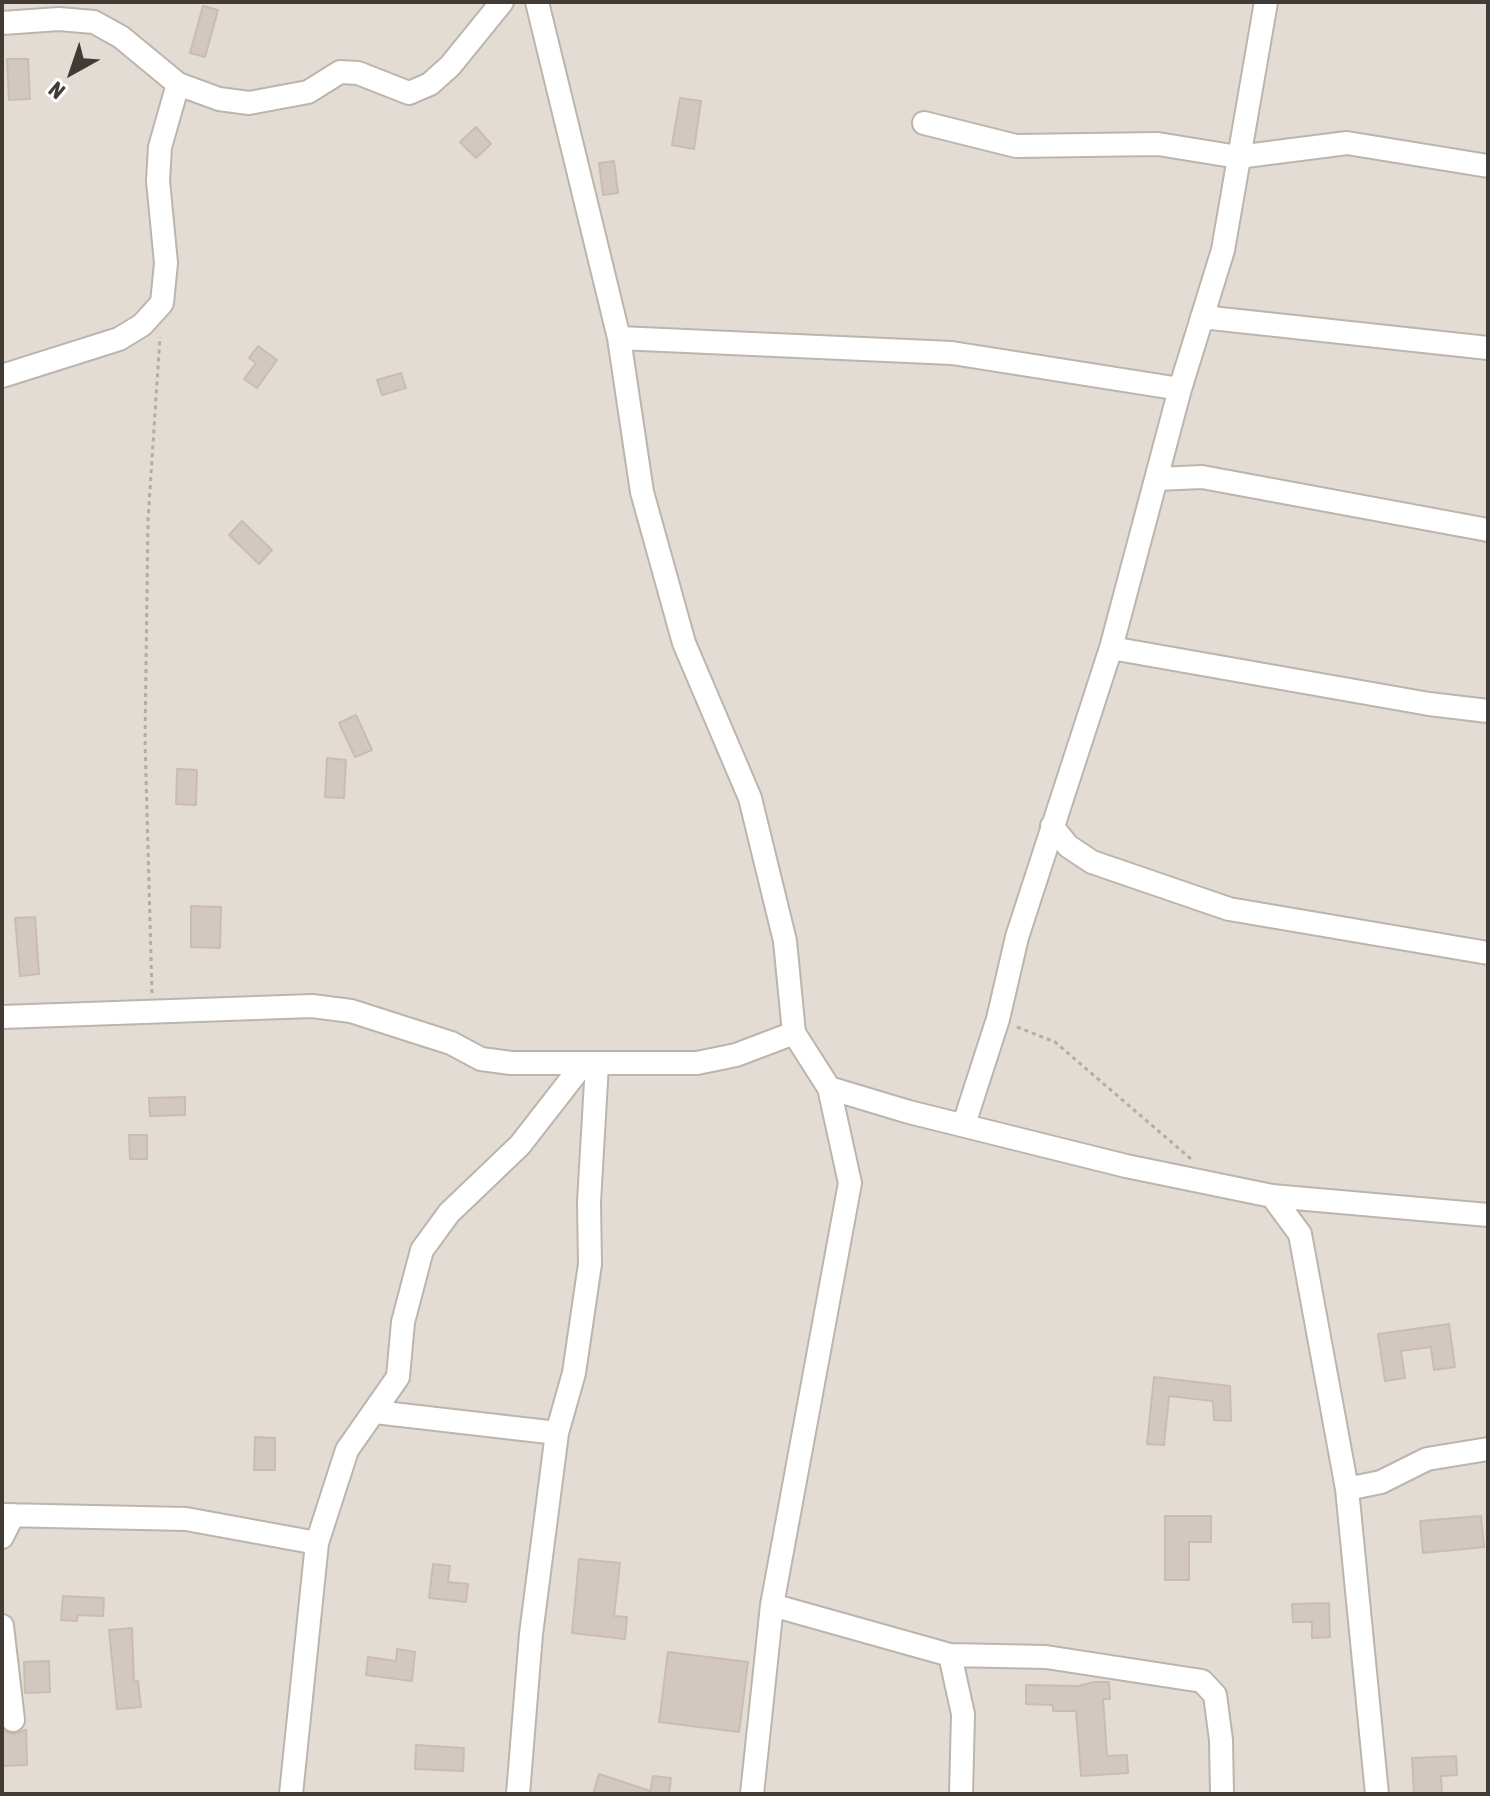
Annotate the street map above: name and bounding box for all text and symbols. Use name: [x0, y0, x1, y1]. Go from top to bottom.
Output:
north arrow: [32, 32, 112, 112]
text: N: [43, 76, 70, 105]

